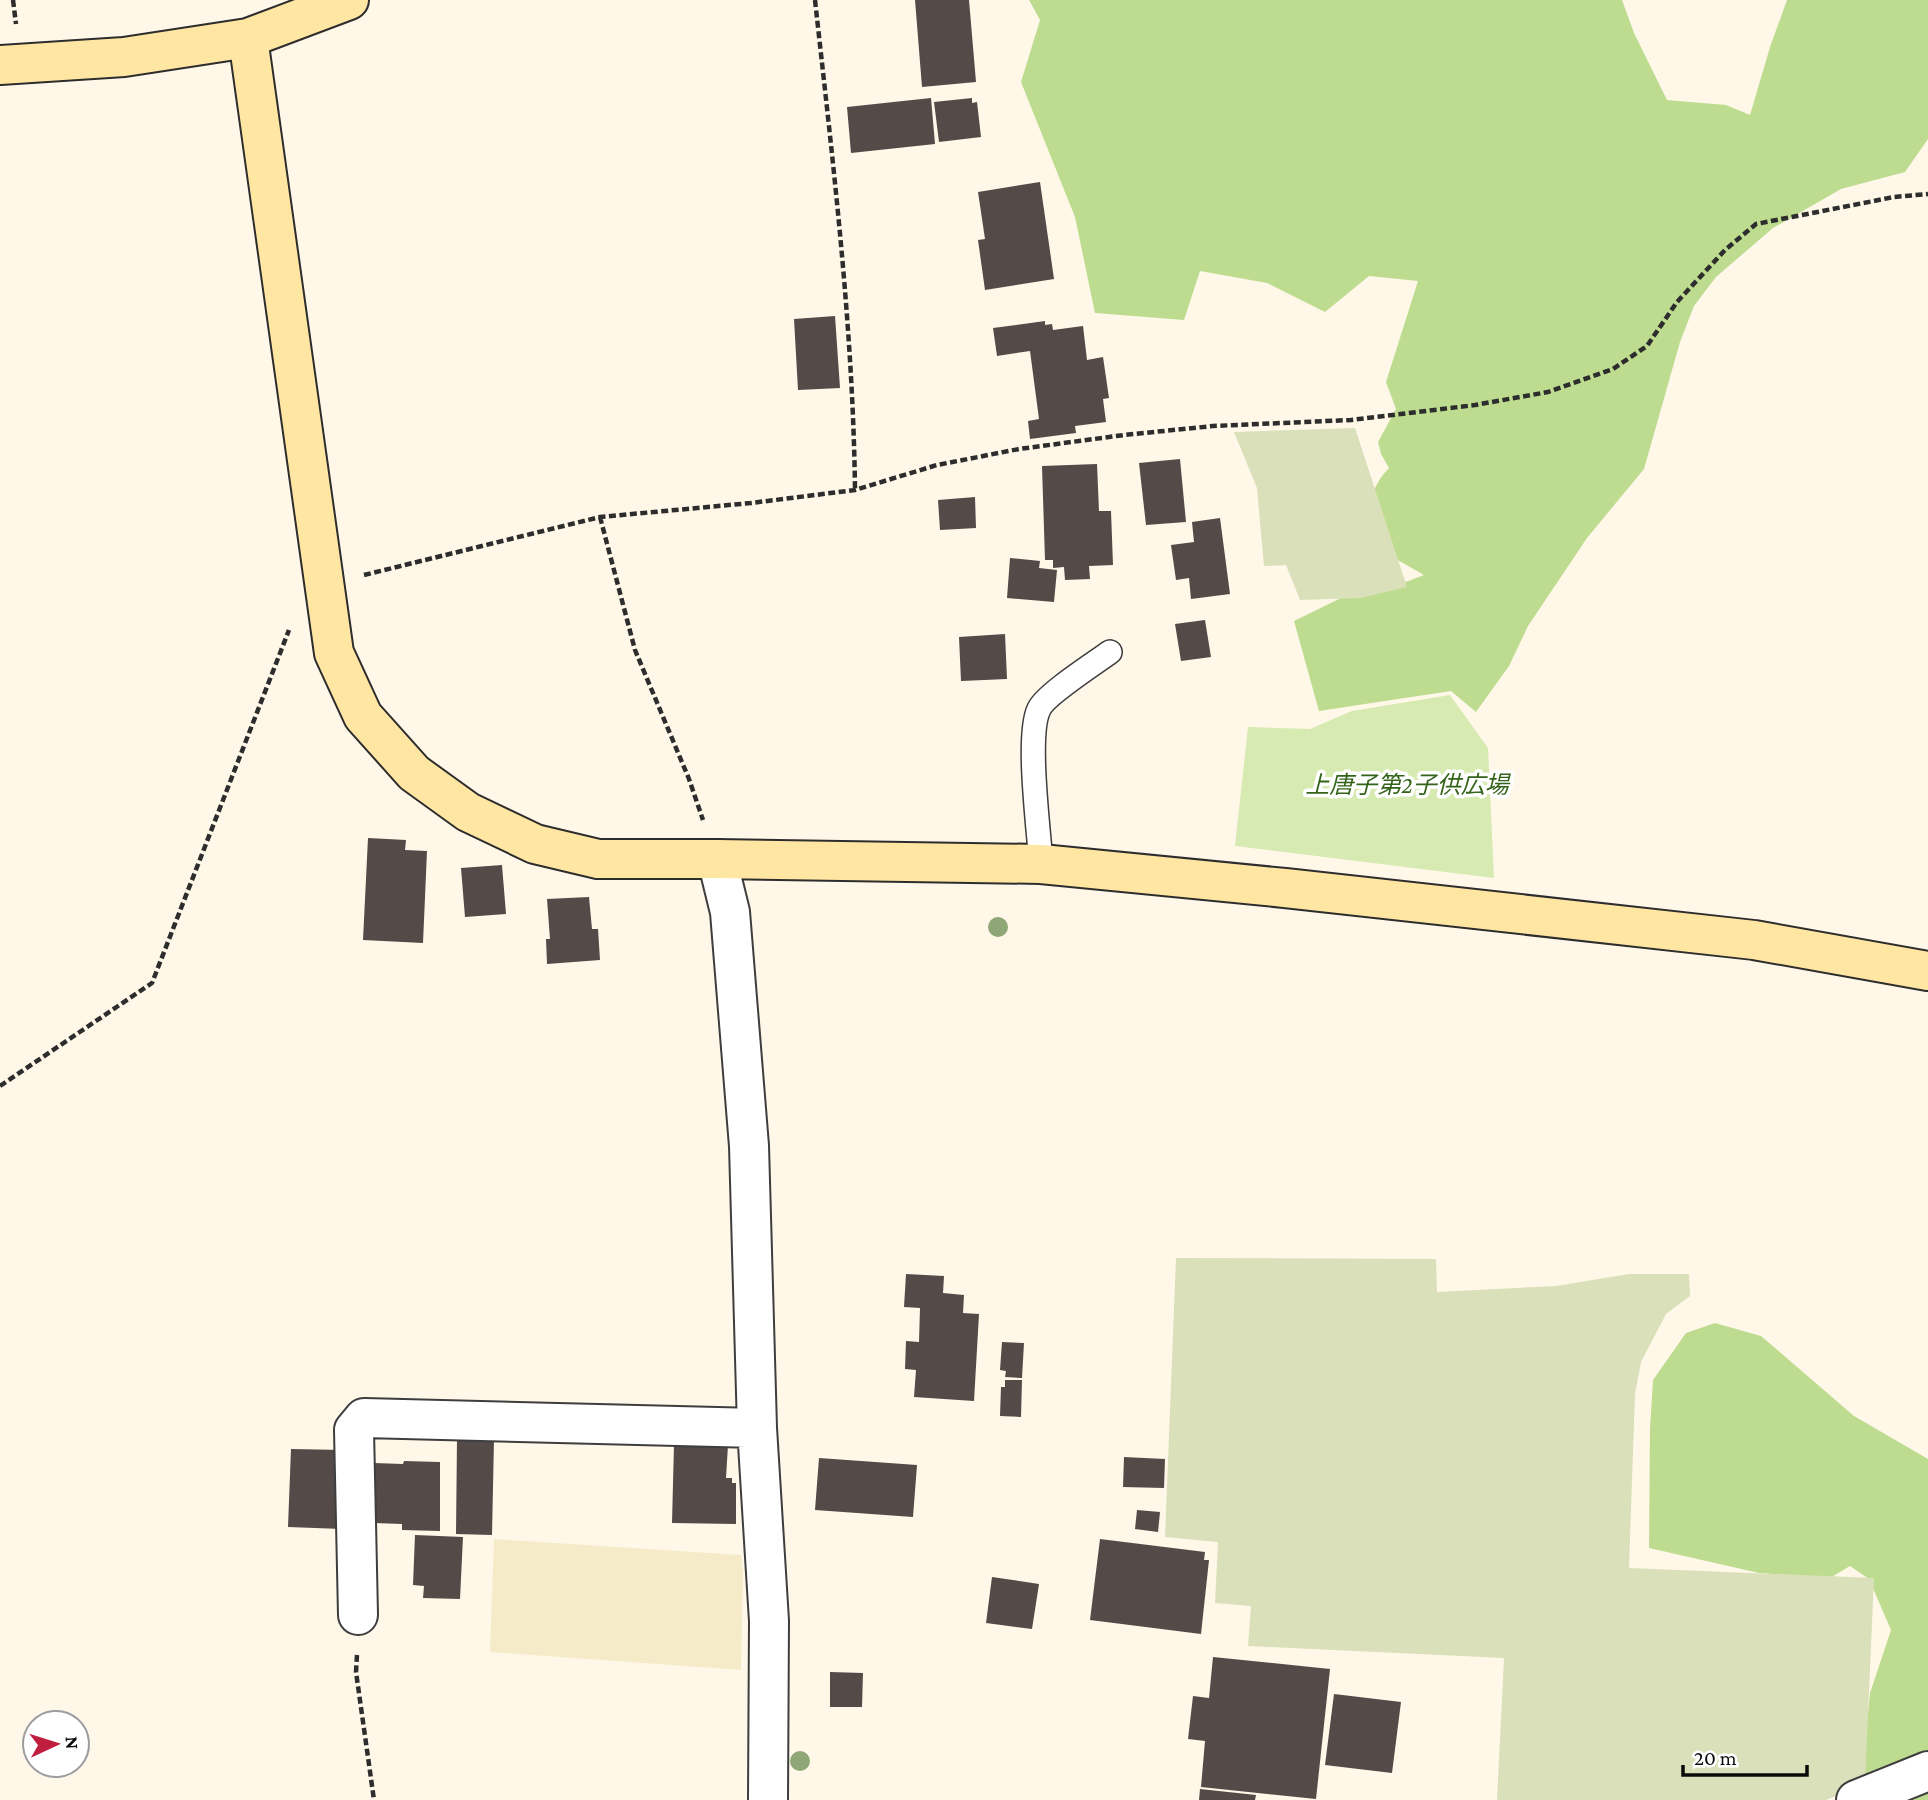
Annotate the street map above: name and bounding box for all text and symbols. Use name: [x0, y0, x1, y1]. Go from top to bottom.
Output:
park label: 上唐子第2子供広場: [1305, 771, 1512, 798]
north arrow: [21, 1709, 91, 1779]
scale bar: [1683, 1734, 1807, 1778]
text: N: [62, 1736, 83, 1750]
text: 20 m: [1694, 1746, 1737, 1770]

